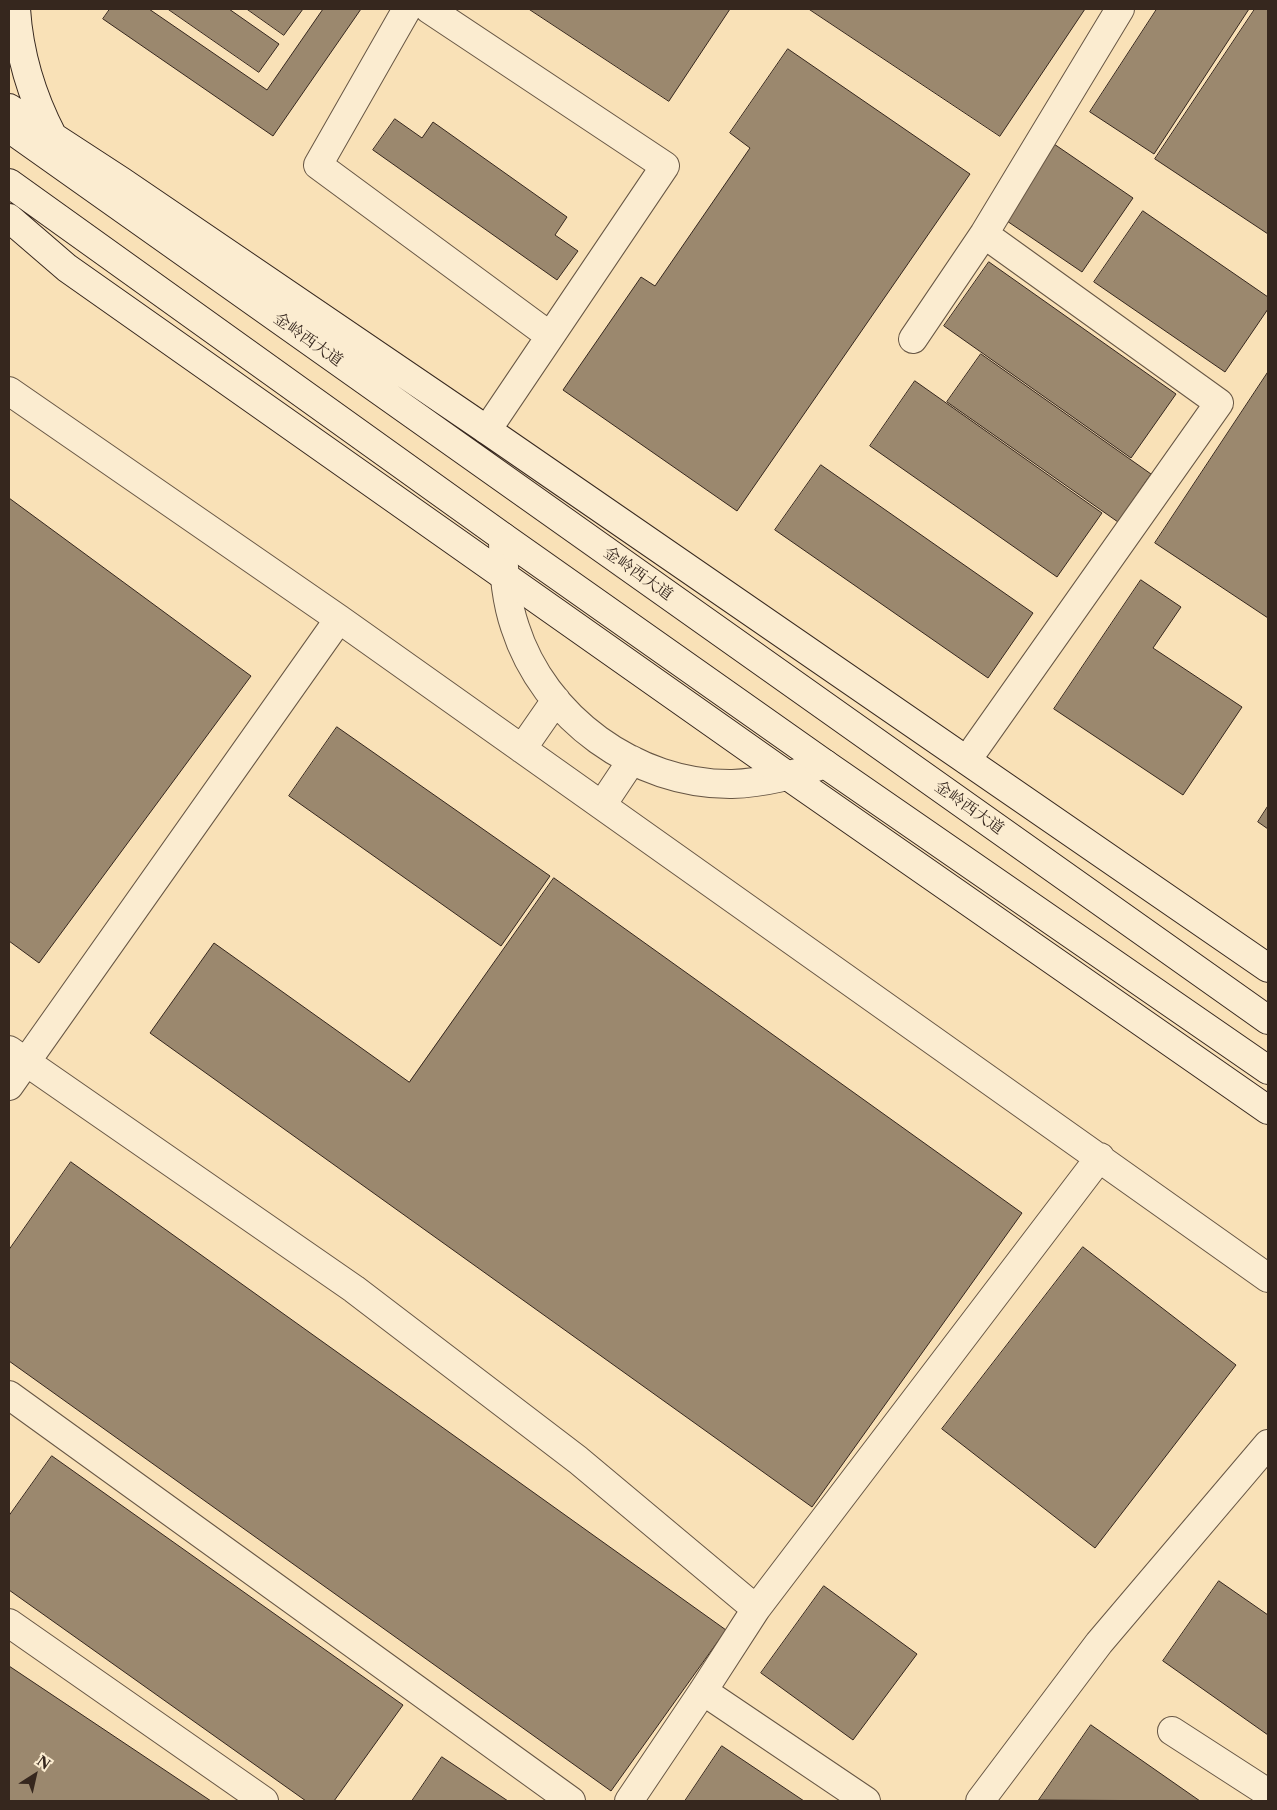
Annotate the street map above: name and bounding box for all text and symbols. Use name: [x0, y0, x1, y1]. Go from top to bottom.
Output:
street label: 金岭西大道: [270, 309, 346, 371]
street label: 金岭西大道: [600, 543, 676, 605]
street label: 金岭西大道: [931, 777, 1007, 839]
north arrow: [10, 1750, 60, 1800]
text: N: [33, 1752, 54, 1774]

